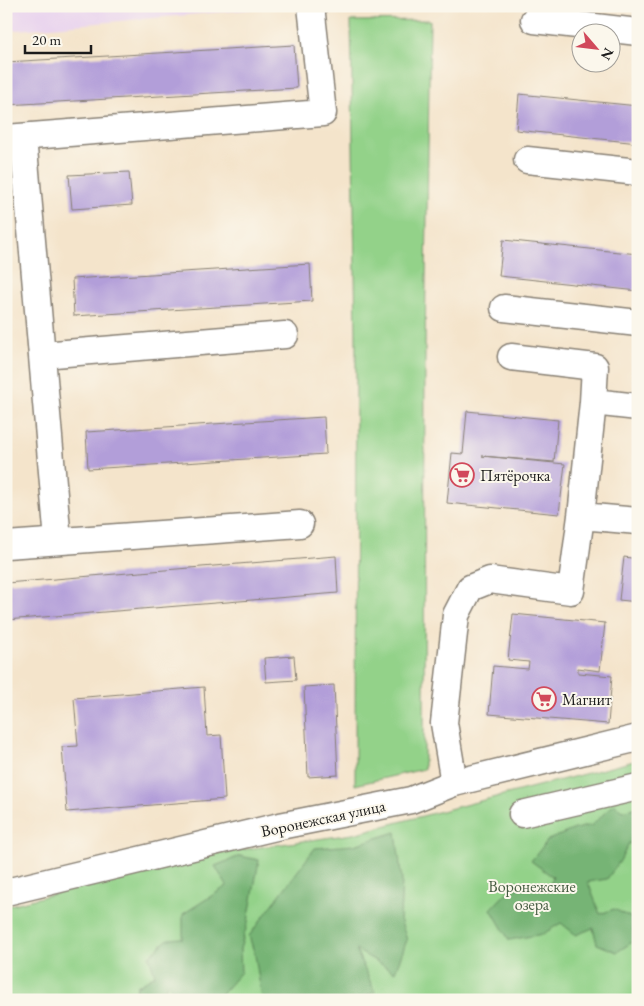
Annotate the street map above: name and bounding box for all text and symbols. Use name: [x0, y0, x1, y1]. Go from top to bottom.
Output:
scale bar: [25, 22, 91, 54]
north arrow: [572, 22, 622, 72]
text: 20 m: [32, 30, 61, 49]
text: N: [597, 45, 618, 64]
supermarket icon: Пятёрочка: [449, 462, 475, 488]
place label: Пятёрочка: [480, 465, 551, 486]
supermarket icon: Магнит: [531, 686, 557, 712]
place label: Магнит: [562, 689, 612, 710]
street label: Воронежская улица: [259, 795, 388, 842]
park label: Воронежские озера: [488, 876, 576, 915]

